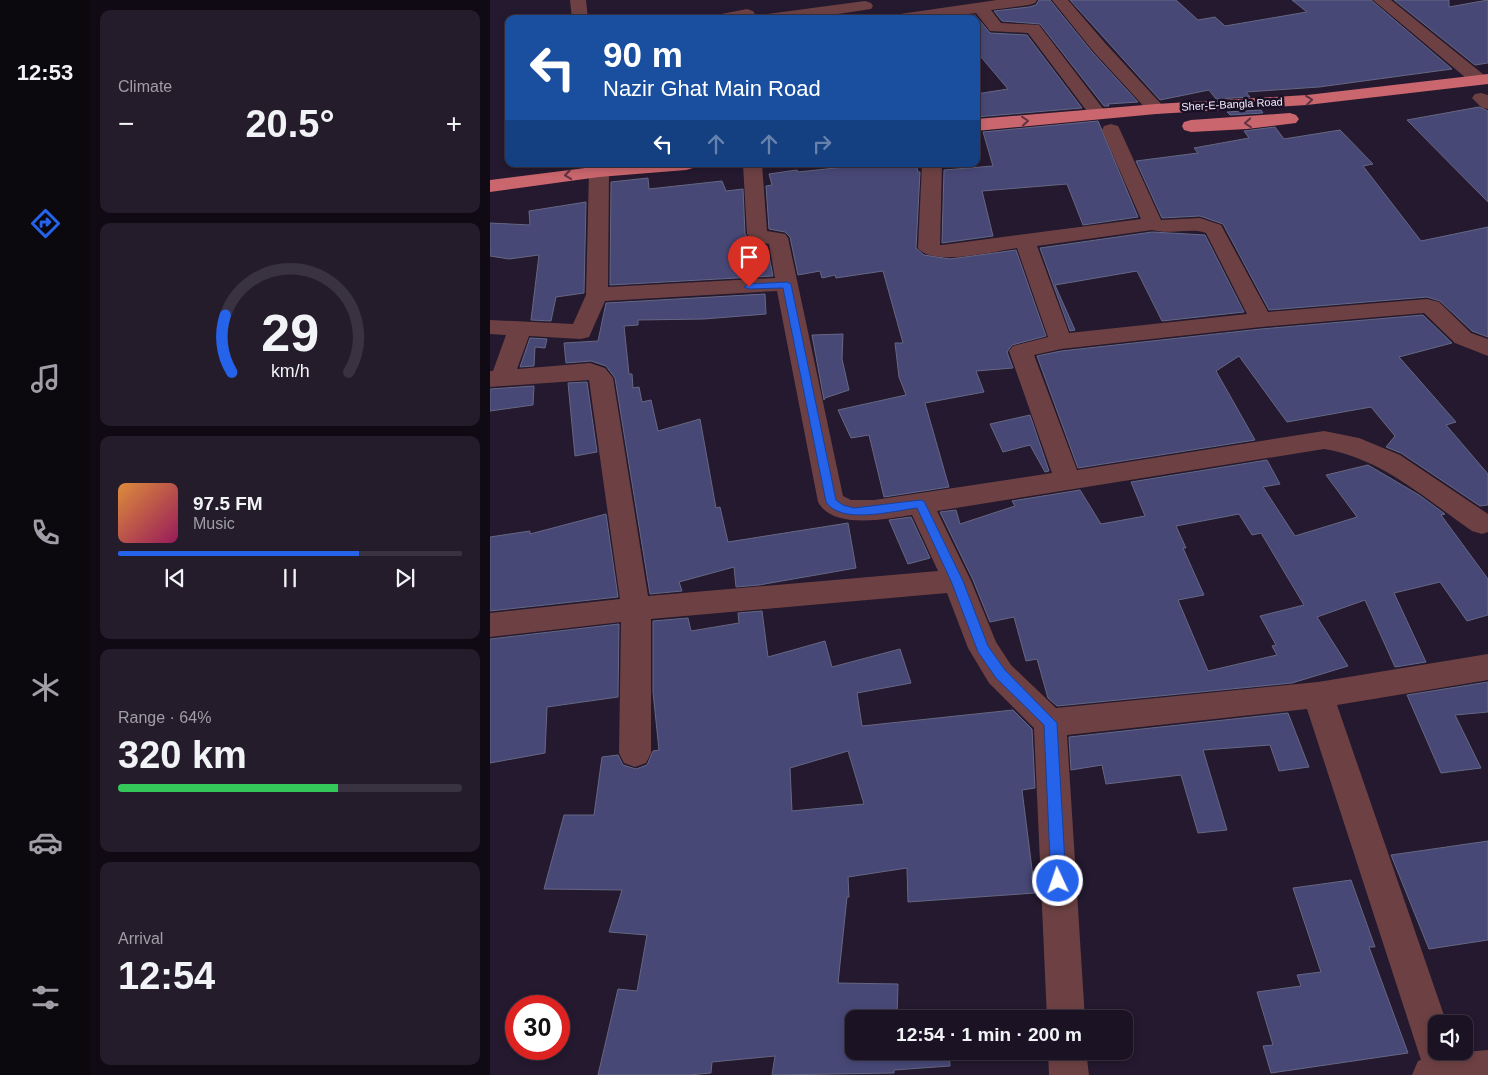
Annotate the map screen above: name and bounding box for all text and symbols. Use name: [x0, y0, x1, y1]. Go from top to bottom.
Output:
icon: left: [520, 35, 585, 100]
text: 90 m: [603, 35, 683, 74]
text: 12:53: [17, 60, 73, 85]
text: Nazir Ghat Main Road: [603, 76, 821, 101]
text: Climate: [118, 78, 172, 95]
one-way arrow: [1305, 94, 1313, 105]
street label: Sher-E-Bangla Road: [1181, 95, 1283, 113]
text: 20.5°: [245, 103, 335, 145]
text: −: [118, 108, 134, 139]
text: +: [446, 108, 462, 139]
one-way arrow: [1021, 115, 1029, 126]
one-way arrow: [1244, 117, 1252, 128]
icon: left: [649, 130, 677, 158]
icon: ahead: [702, 130, 730, 158]
icon: ahead: [755, 130, 783, 158]
icon: right: [808, 130, 836, 158]
one-way arrow: [563, 170, 572, 180]
icon: directions: [28, 206, 63, 241]
pin: [728, 236, 770, 287]
icon: arrive: [735, 243, 763, 271]
text: 29: [261, 304, 319, 362]
icon: music: [28, 361, 63, 396]
text: km/h: [271, 361, 309, 381]
text: 97.5 FM: [193, 493, 263, 514]
icon: phone: [28, 515, 63, 550]
text: Music: [193, 515, 235, 532]
icon: previous: [161, 564, 189, 592]
icon: pause: [276, 564, 304, 592]
icon: next: [391, 564, 419, 592]
icon: climate: [28, 670, 63, 705]
text: Range · 64%: [118, 709, 211, 726]
text: 320 km: [118, 734, 247, 776]
icon: car: [28, 825, 63, 860]
position arrow: [1031, 854, 1083, 906]
text: Arrival: [118, 930, 163, 947]
text: 12:54: [118, 955, 215, 997]
icon: filters: [28, 980, 63, 1015]
speed limit sign: 30: [505, 995, 570, 1060]
map controls: [1428, 1015, 1473, 1060]
button: sound: [1428, 1015, 1473, 1060]
text: 12:54 · 1 min · 200 m: [896, 1024, 1082, 1045]

